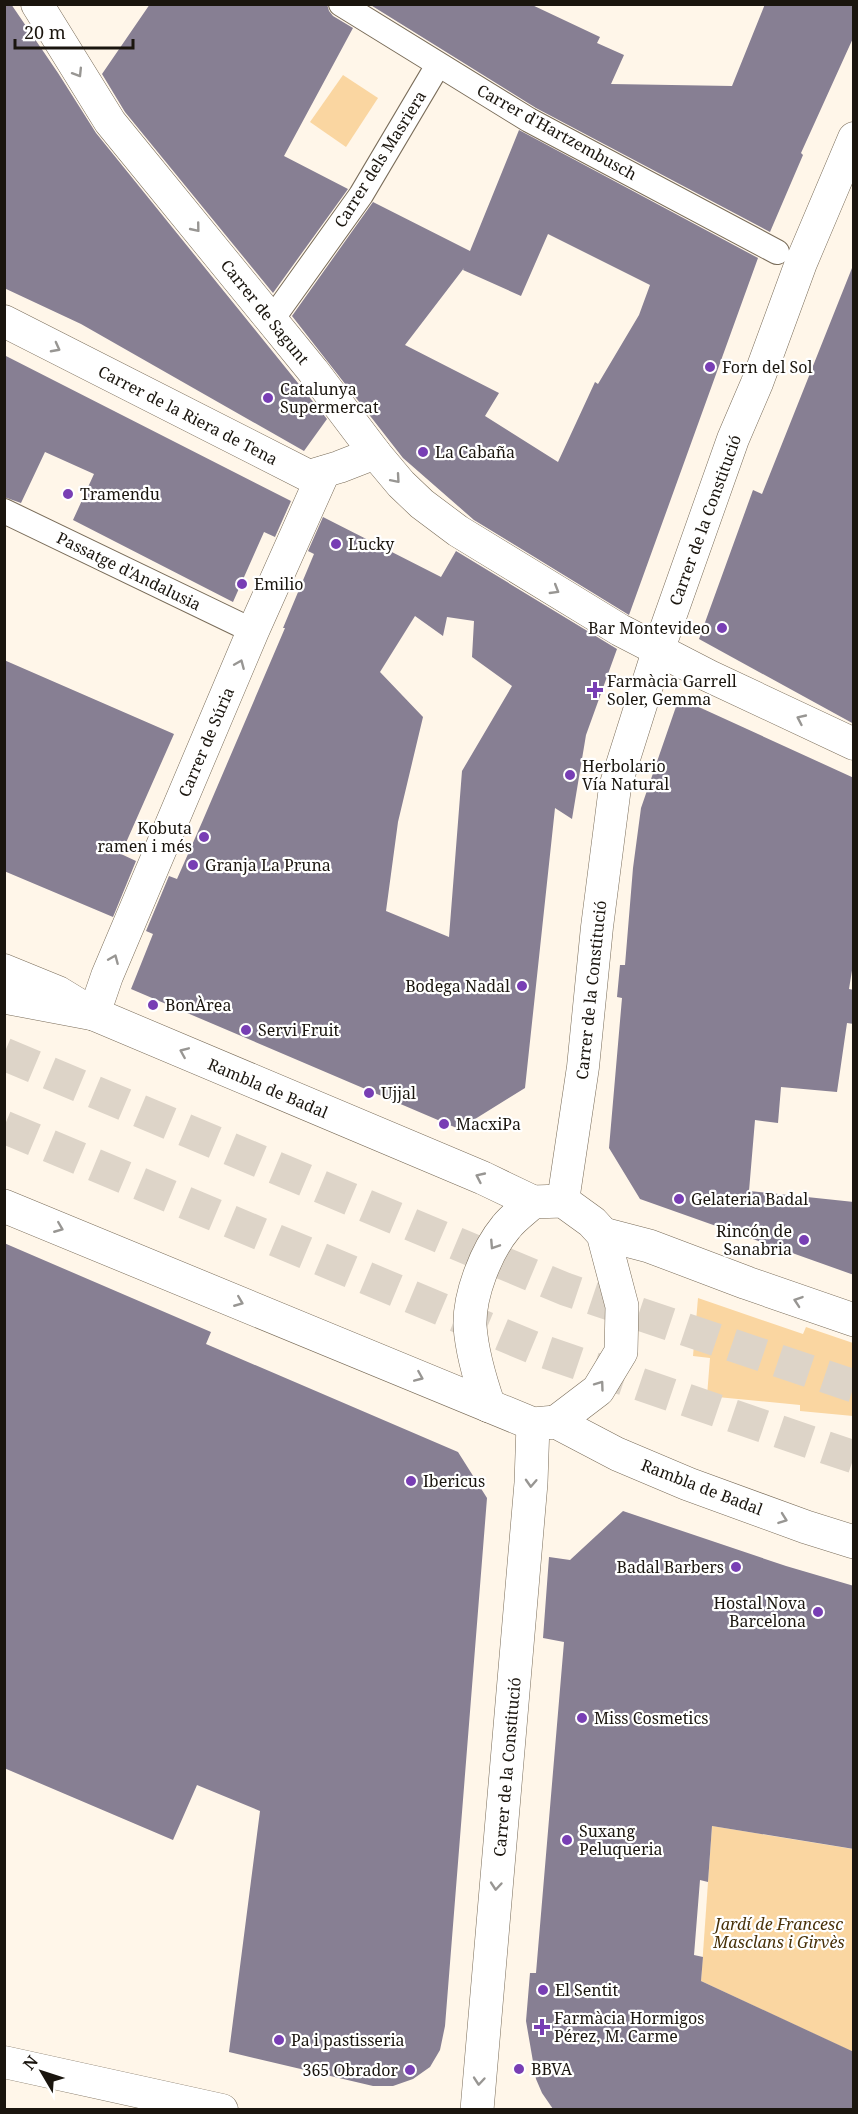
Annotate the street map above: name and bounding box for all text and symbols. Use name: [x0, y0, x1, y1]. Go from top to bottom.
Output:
scale bar: [15, 12, 134, 50]
text: 20 m: [24, 20, 66, 44]
one-way arrow: [71, 66, 82, 77]
street label: Carrer d'Hartzembusch: [473, 79, 641, 185]
street label: Carrer dels Masriera: [329, 86, 431, 232]
one-way arrow: [189, 221, 200, 232]
street label: Carrer de Sagunt: [216, 255, 314, 369]
one-way arrow: [50, 341, 61, 352]
place label: Forn del Sol: [722, 356, 812, 378]
street label: Carrer de la Riera de Tena: [94, 360, 282, 470]
marker: Forn del Sol: [703, 360, 717, 374]
place label: Catalunya Supermercat: [280, 378, 379, 418]
marker: Catalunya Supermercat: [261, 391, 275, 405]
street label: Carrer de la Constitució: [664, 432, 746, 608]
place label: La Cabaña: [435, 441, 515, 463]
marker: La Cabaña: [416, 445, 430, 459]
one-way arrow: [389, 472, 400, 483]
place label: Tramendu: [80, 483, 160, 505]
marker: Tramendu: [61, 487, 75, 501]
street label: Passatge d'Andalusia: [53, 526, 205, 616]
place label: Lucky: [348, 533, 395, 555]
marker: Lucky: [329, 537, 343, 551]
place label: Emilio: [254, 573, 304, 595]
marker: Emilio: [235, 577, 249, 591]
one-way arrow: [549, 583, 559, 595]
place label: Bar Montevideo: [588, 617, 710, 639]
marker: Bar Montevideo: [715, 621, 729, 635]
one-way arrow: [232, 659, 244, 670]
place label: Farmàcia Garrell Soler, Gemma: [607, 670, 737, 710]
marker: Farmàcia Garrell Soler, Gemma: [588, 683, 602, 697]
street label: Carrer de Súria: [173, 684, 239, 800]
one-way arrow: [796, 714, 807, 726]
place label: Herbolario Vía Natural: [582, 755, 669, 795]
marker: Herbolario Vía Natural: [563, 768, 577, 782]
place label: Kobuta ramen i més: [97, 817, 192, 857]
marker: Kobuta ramen i més: [197, 830, 211, 844]
place label: Granja La Pruna: [205, 854, 331, 876]
marker: Granja La Pruna: [186, 858, 200, 872]
street label: Carrer de la Constitució: [571, 899, 611, 1081]
one-way arrow: [107, 954, 119, 965]
place label: Bodega Nadal: [405, 975, 510, 997]
marker: Bodega Nadal: [515, 979, 529, 993]
place label: BonÀrea: [165, 994, 231, 1016]
marker: BonÀrea: [146, 998, 160, 1012]
place label: Servi Fruit: [258, 1019, 340, 1041]
marker: Servi Fruit: [239, 1023, 253, 1037]
one-way arrow: [180, 1047, 191, 1059]
street label: Rambla de Badal: [205, 1053, 331, 1123]
place label: Ujjal: [381, 1082, 416, 1104]
marker: Ujjal: [362, 1086, 376, 1100]
place label: MacxiPa: [456, 1113, 521, 1135]
marker: MacxiPa: [437, 1117, 451, 1131]
one-way arrow: [475, 1173, 486, 1185]
place label: Gelateria Badal: [691, 1188, 808, 1210]
marker: Gelateria Badal: [672, 1192, 686, 1206]
place label: Rincón de Sanabria: [716, 1220, 792, 1260]
one-way arrow: [52, 1221, 63, 1233]
marker: Rincón de Sanabria: [797, 1233, 811, 1247]
one-way arrow: [490, 1239, 501, 1250]
one-way arrow: [233, 1295, 244, 1307]
one-way arrow: [793, 1296, 804, 1309]
one-way arrow: [413, 1370, 424, 1382]
one-way arrow: [593, 1380, 604, 1391]
street label: Rambla de Badal: [638, 1454, 766, 1520]
place label: Ibericus: [423, 1470, 485, 1492]
marker: Ibericus: [404, 1474, 418, 1488]
one-way arrow: [525, 1478, 538, 1487]
one-way arrow: [777, 1511, 788, 1524]
place label: Badal Barbers: [616, 1556, 724, 1578]
marker: Badal Barbers: [729, 1560, 743, 1574]
place label: Hostal Nova Barcelona: [713, 1592, 806, 1632]
marker: Hostal Nova Barcelona: [811, 1605, 825, 1619]
street label: Carrer de la Constitució: [488, 1676, 526, 1858]
place label: Miss Cosmetics: [594, 1707, 709, 1729]
marker: Miss Cosmetics: [575, 1711, 589, 1725]
place label: Suxang Peluqueria: [579, 1820, 663, 1860]
marker: Suxang Peluqueria: [560, 1833, 574, 1847]
one-way arrow: [490, 1882, 503, 1891]
park label: Jardí de Francesc Masclans i Girvès: [712, 1913, 845, 1953]
place label: El Sentit: [555, 1979, 618, 2001]
marker: El Sentit: [536, 1983, 550, 1997]
place label: Farmàcia Hormigos Pérez, M. Carme: [554, 2007, 704, 2047]
marker: Farmàcia Hormigos Pérez, M. Carme: [535, 2020, 549, 2034]
place label: Pa i pastisseria: [291, 2029, 405, 2051]
marker: Pa i pastisseria: [272, 2033, 286, 2047]
north arrow: [12, 2042, 72, 2102]
text: N: [18, 2050, 43, 2074]
place label: BBVA: [531, 2058, 573, 2080]
place label: 365 Obrador: [302, 2059, 398, 2081]
marker: BBVA: [512, 2062, 526, 2076]
marker: 365 Obrador: [403, 2063, 417, 2077]
one-way arrow: [473, 2076, 486, 2085]

